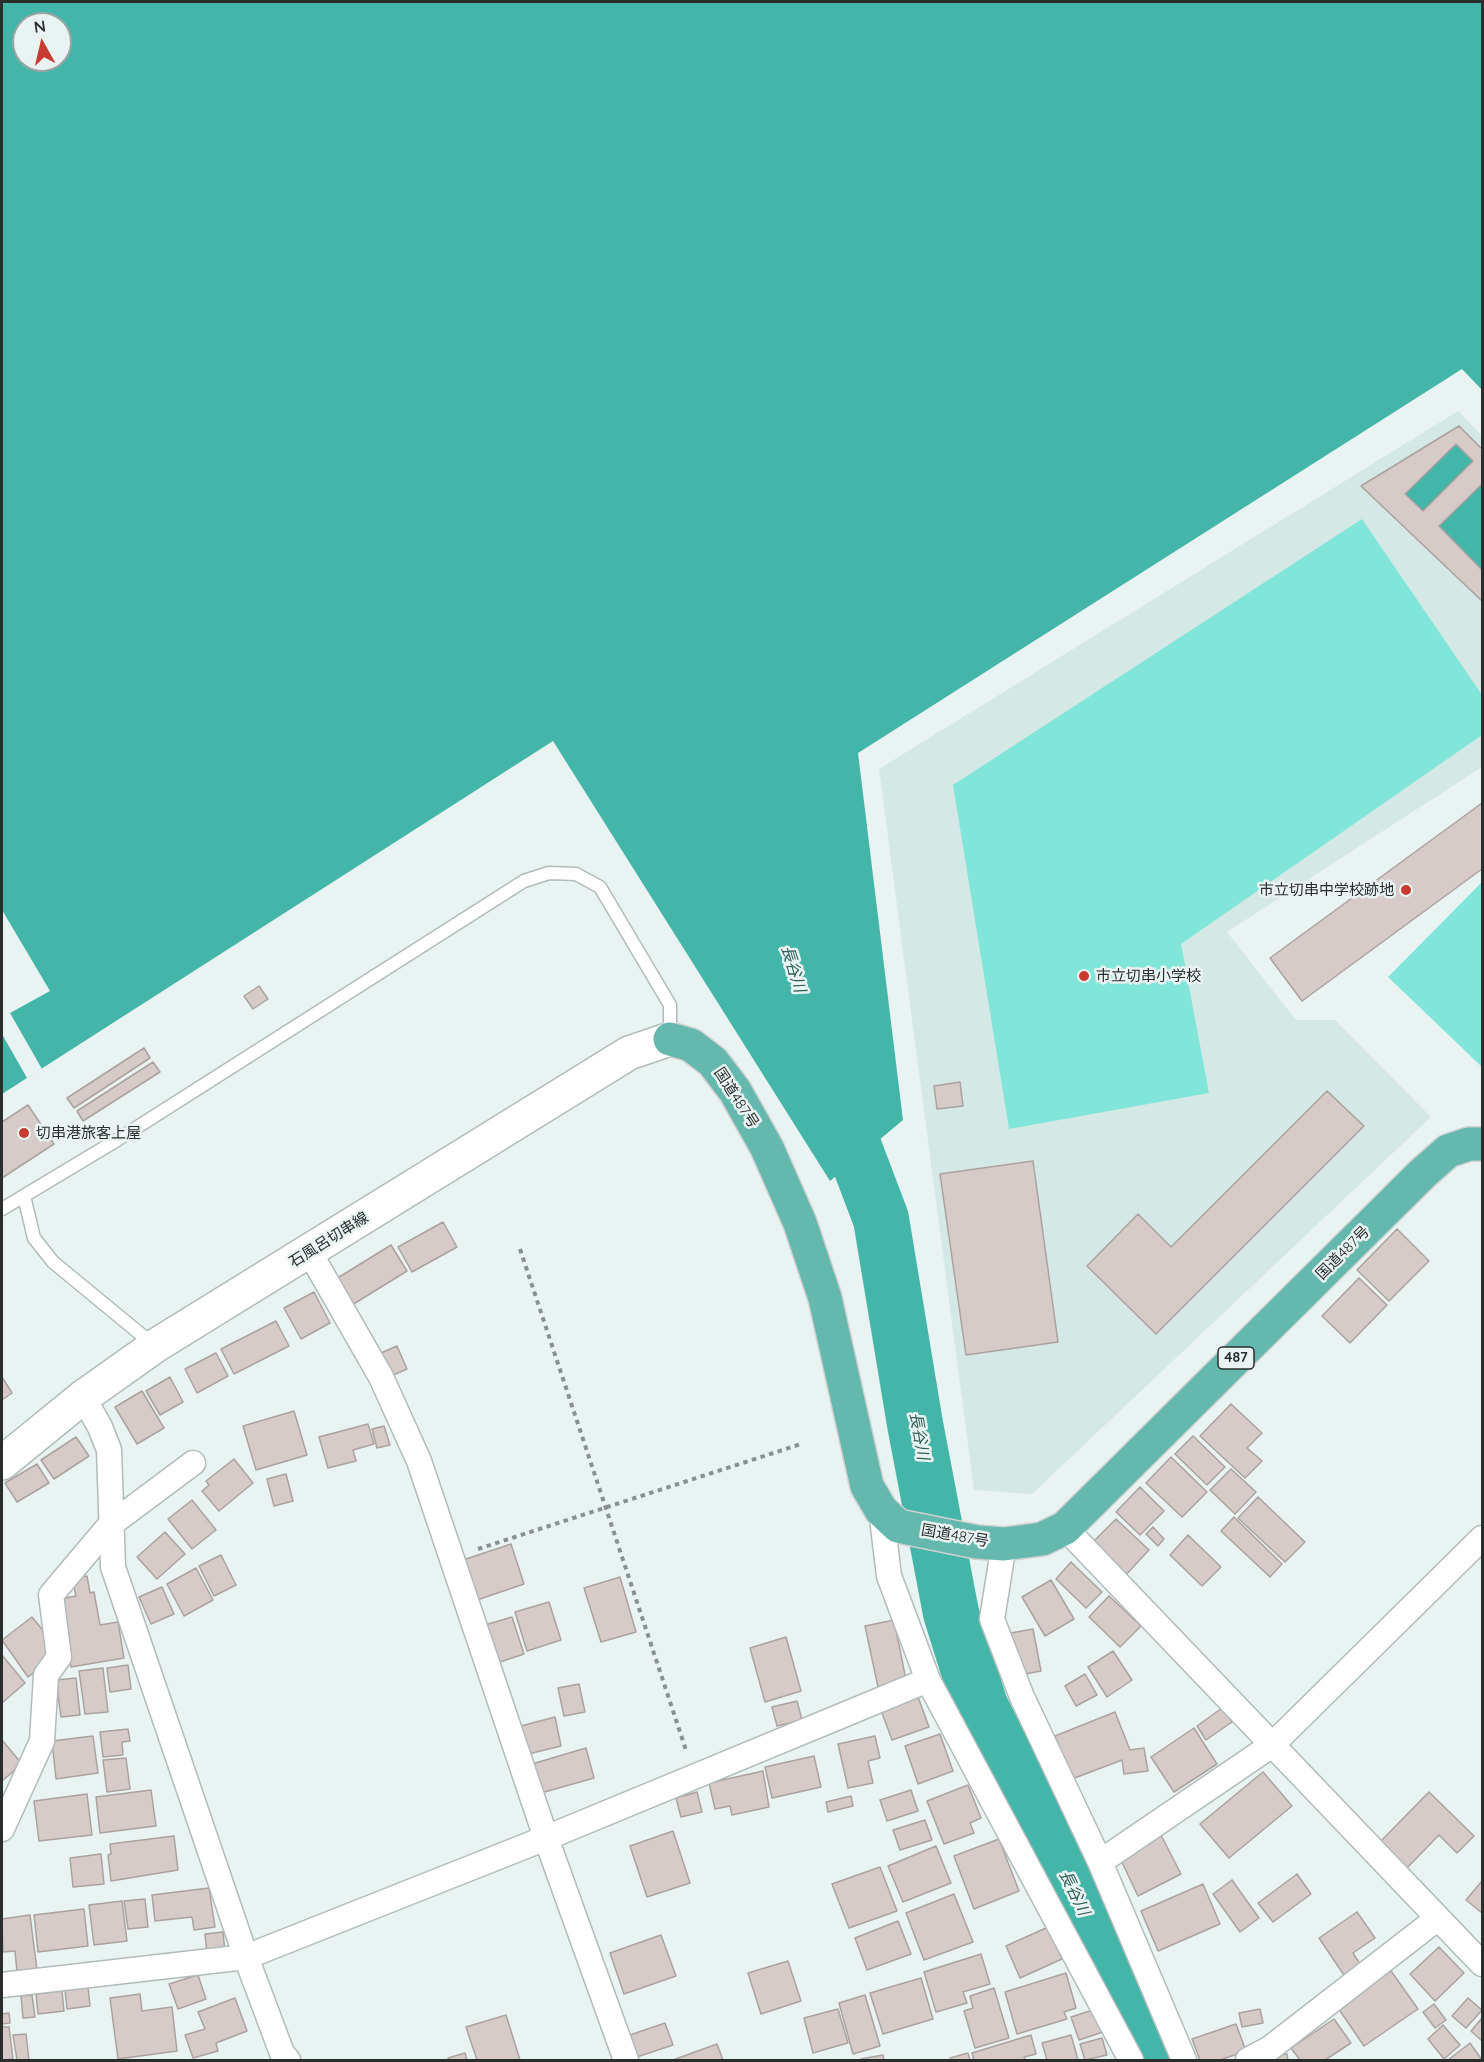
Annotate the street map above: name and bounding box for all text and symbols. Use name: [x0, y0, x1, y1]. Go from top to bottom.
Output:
north arrow: [12, 12, 72, 72]
text: N: [33, 15, 47, 37]
place label: 市立切串中学校跡地: [1259, 881, 1394, 899]
marker: 市立切串中学校跡地: [1399, 883, 1413, 897]
water label: 長谷川: [777, 943, 809, 995]
place label: 市立切串小学校: [1096, 967, 1201, 985]
marker: 市立切串小学校: [1077, 969, 1091, 983]
street label: 国道487号: [710, 1064, 762, 1132]
place label: 切串港旅客上屋: [36, 1124, 141, 1142]
marker: 切串港旅客上屋: [17, 1126, 31, 1140]
street label: 石風呂切串線: [286, 1209, 372, 1271]
street label: 国道487号: [1313, 1223, 1373, 1283]
road number: 487: [1218, 1347, 1254, 1369]
water label: 長谷川: [905, 1411, 933, 1461]
street label: 国道487号: [920, 1521, 990, 1551]
water label: 長谷川: [1055, 1867, 1093, 1919]

